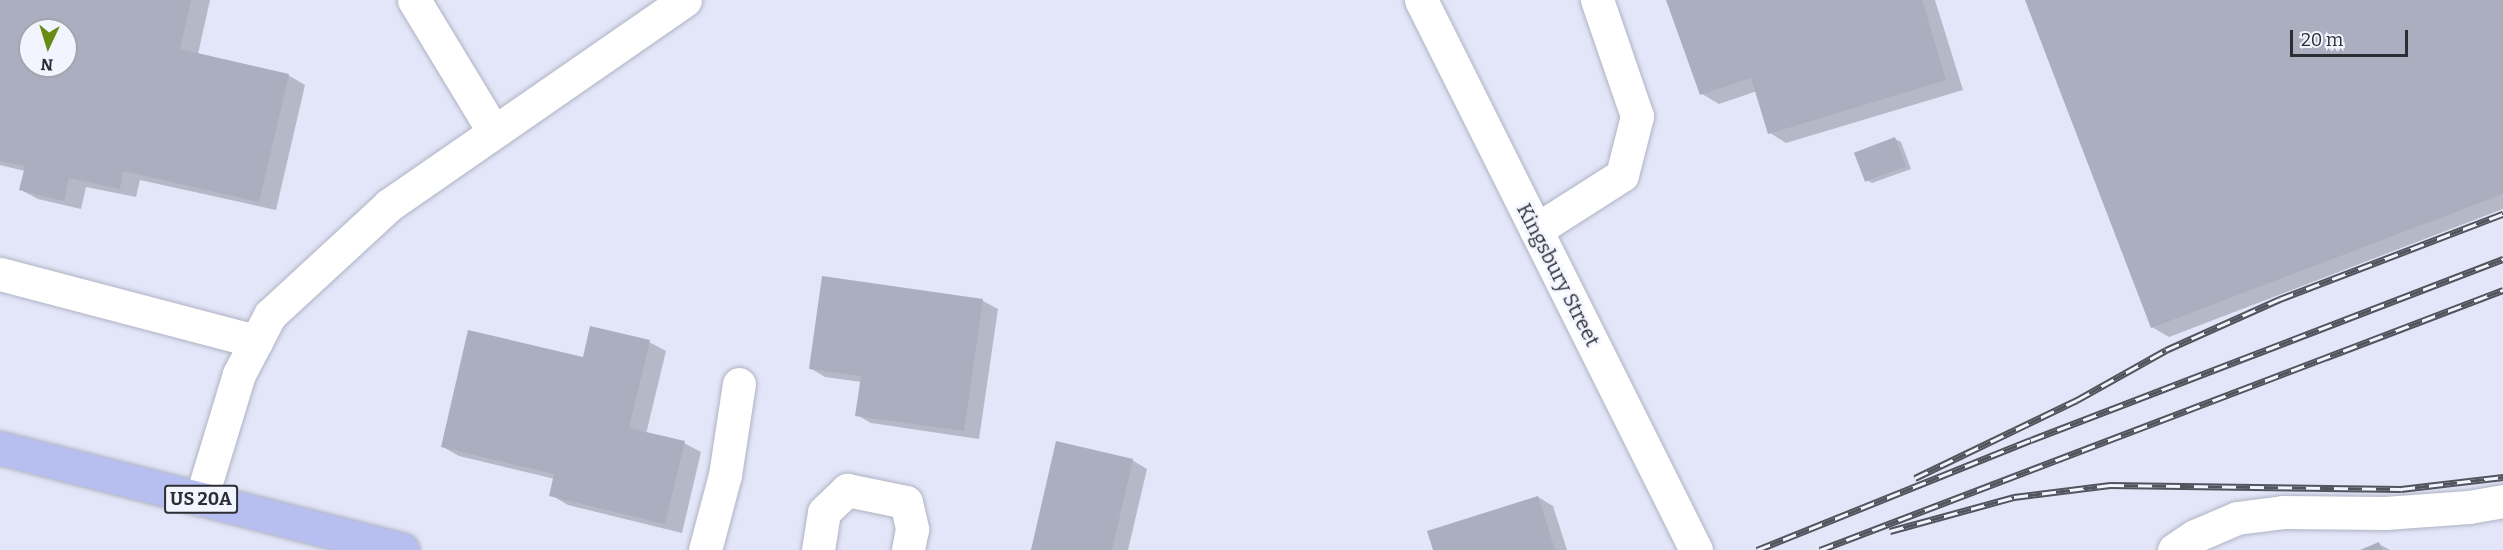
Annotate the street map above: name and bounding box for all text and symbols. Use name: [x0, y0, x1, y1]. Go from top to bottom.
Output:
north arrow: [18, 18, 78, 78]
scale bar: [2293, 18, 2412, 56]
text: 20 m: [2301, 29, 2343, 51]
text: N: [40, 55, 54, 74]
street label: Kingsbury Street: [1512, 200, 1604, 350]
road number: US 20A: [164, 484, 238, 514]

